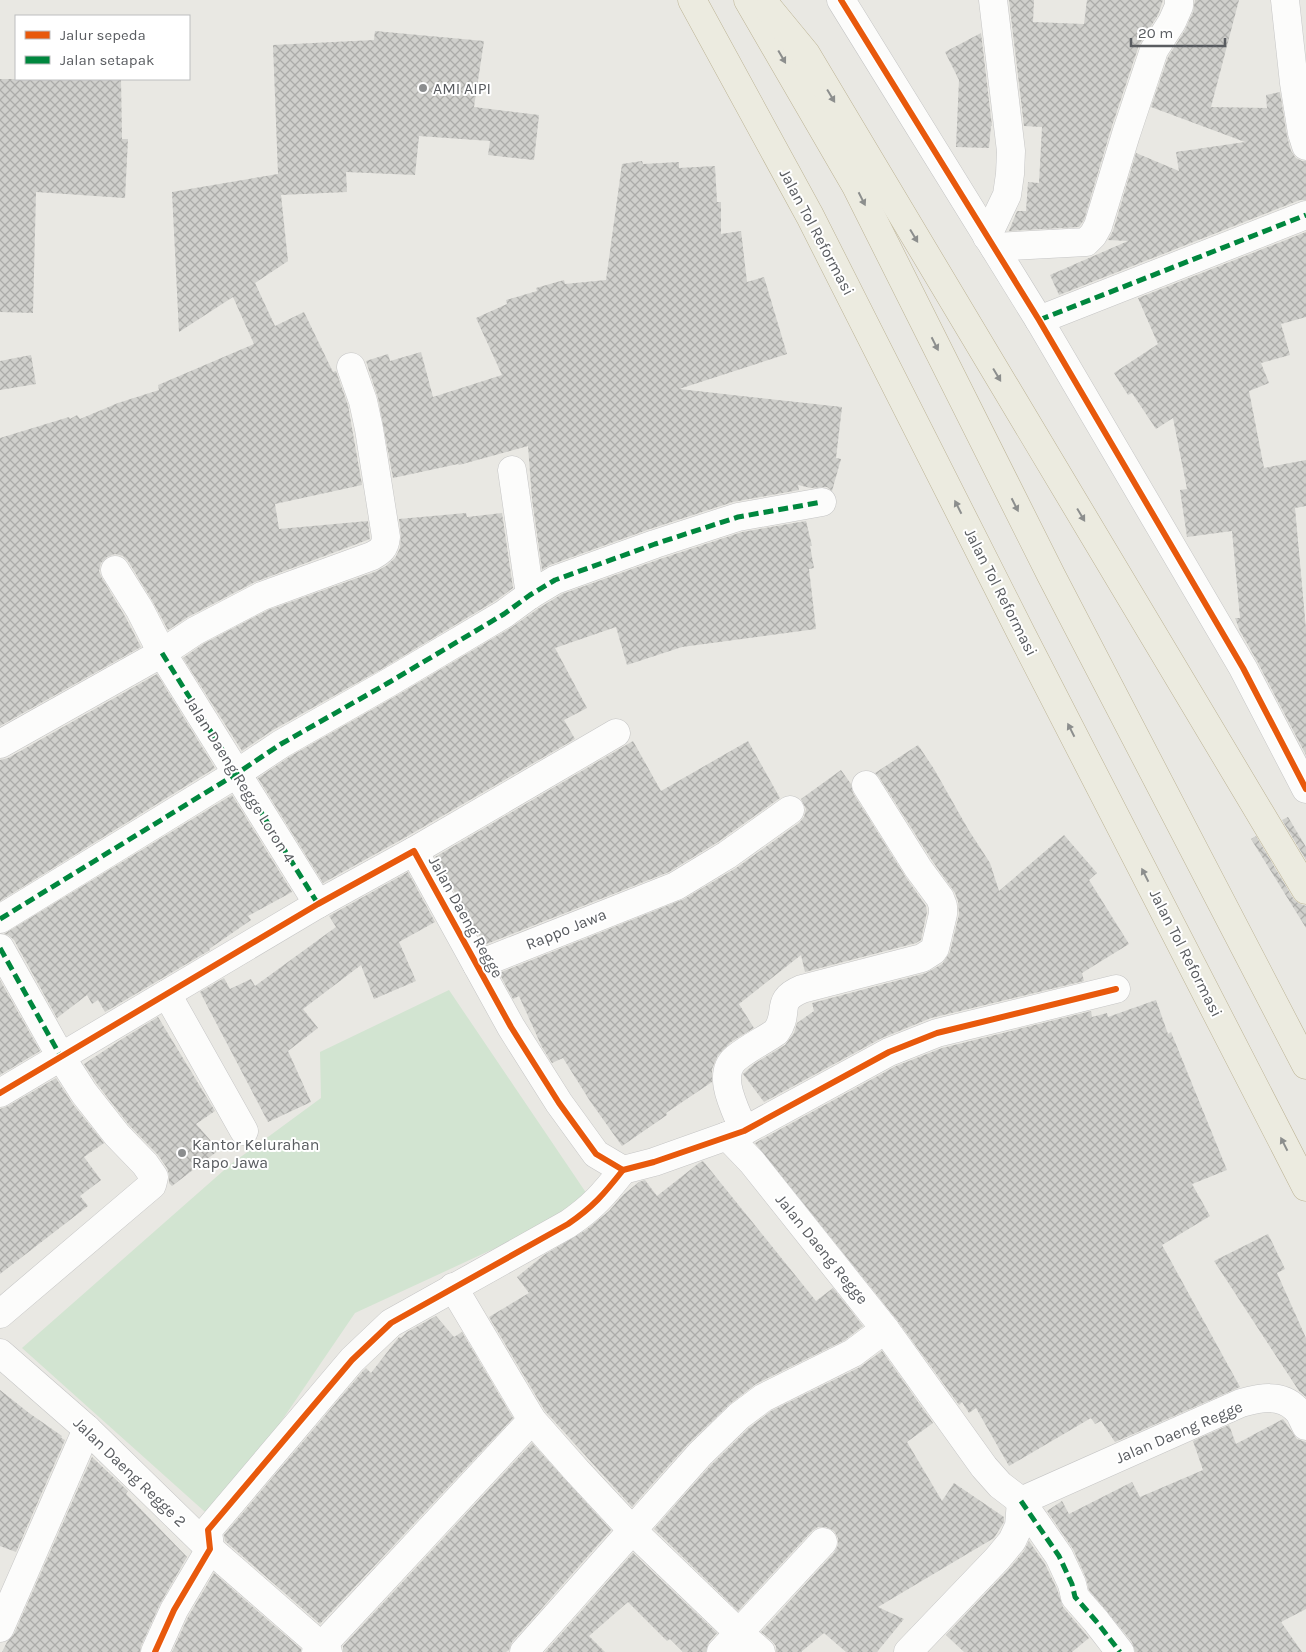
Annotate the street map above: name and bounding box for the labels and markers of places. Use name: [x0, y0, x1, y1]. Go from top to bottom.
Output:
place label: AMI AIPI: [433, 79, 491, 98]
marker: AMI AIPI: [417, 82, 429, 94]
place label: Kantor Kelurahan Rapo Jawa: [192, 1135, 319, 1172]
marker: Kantor Kelurahan Rapo Jawa: [176, 1147, 188, 1159]

